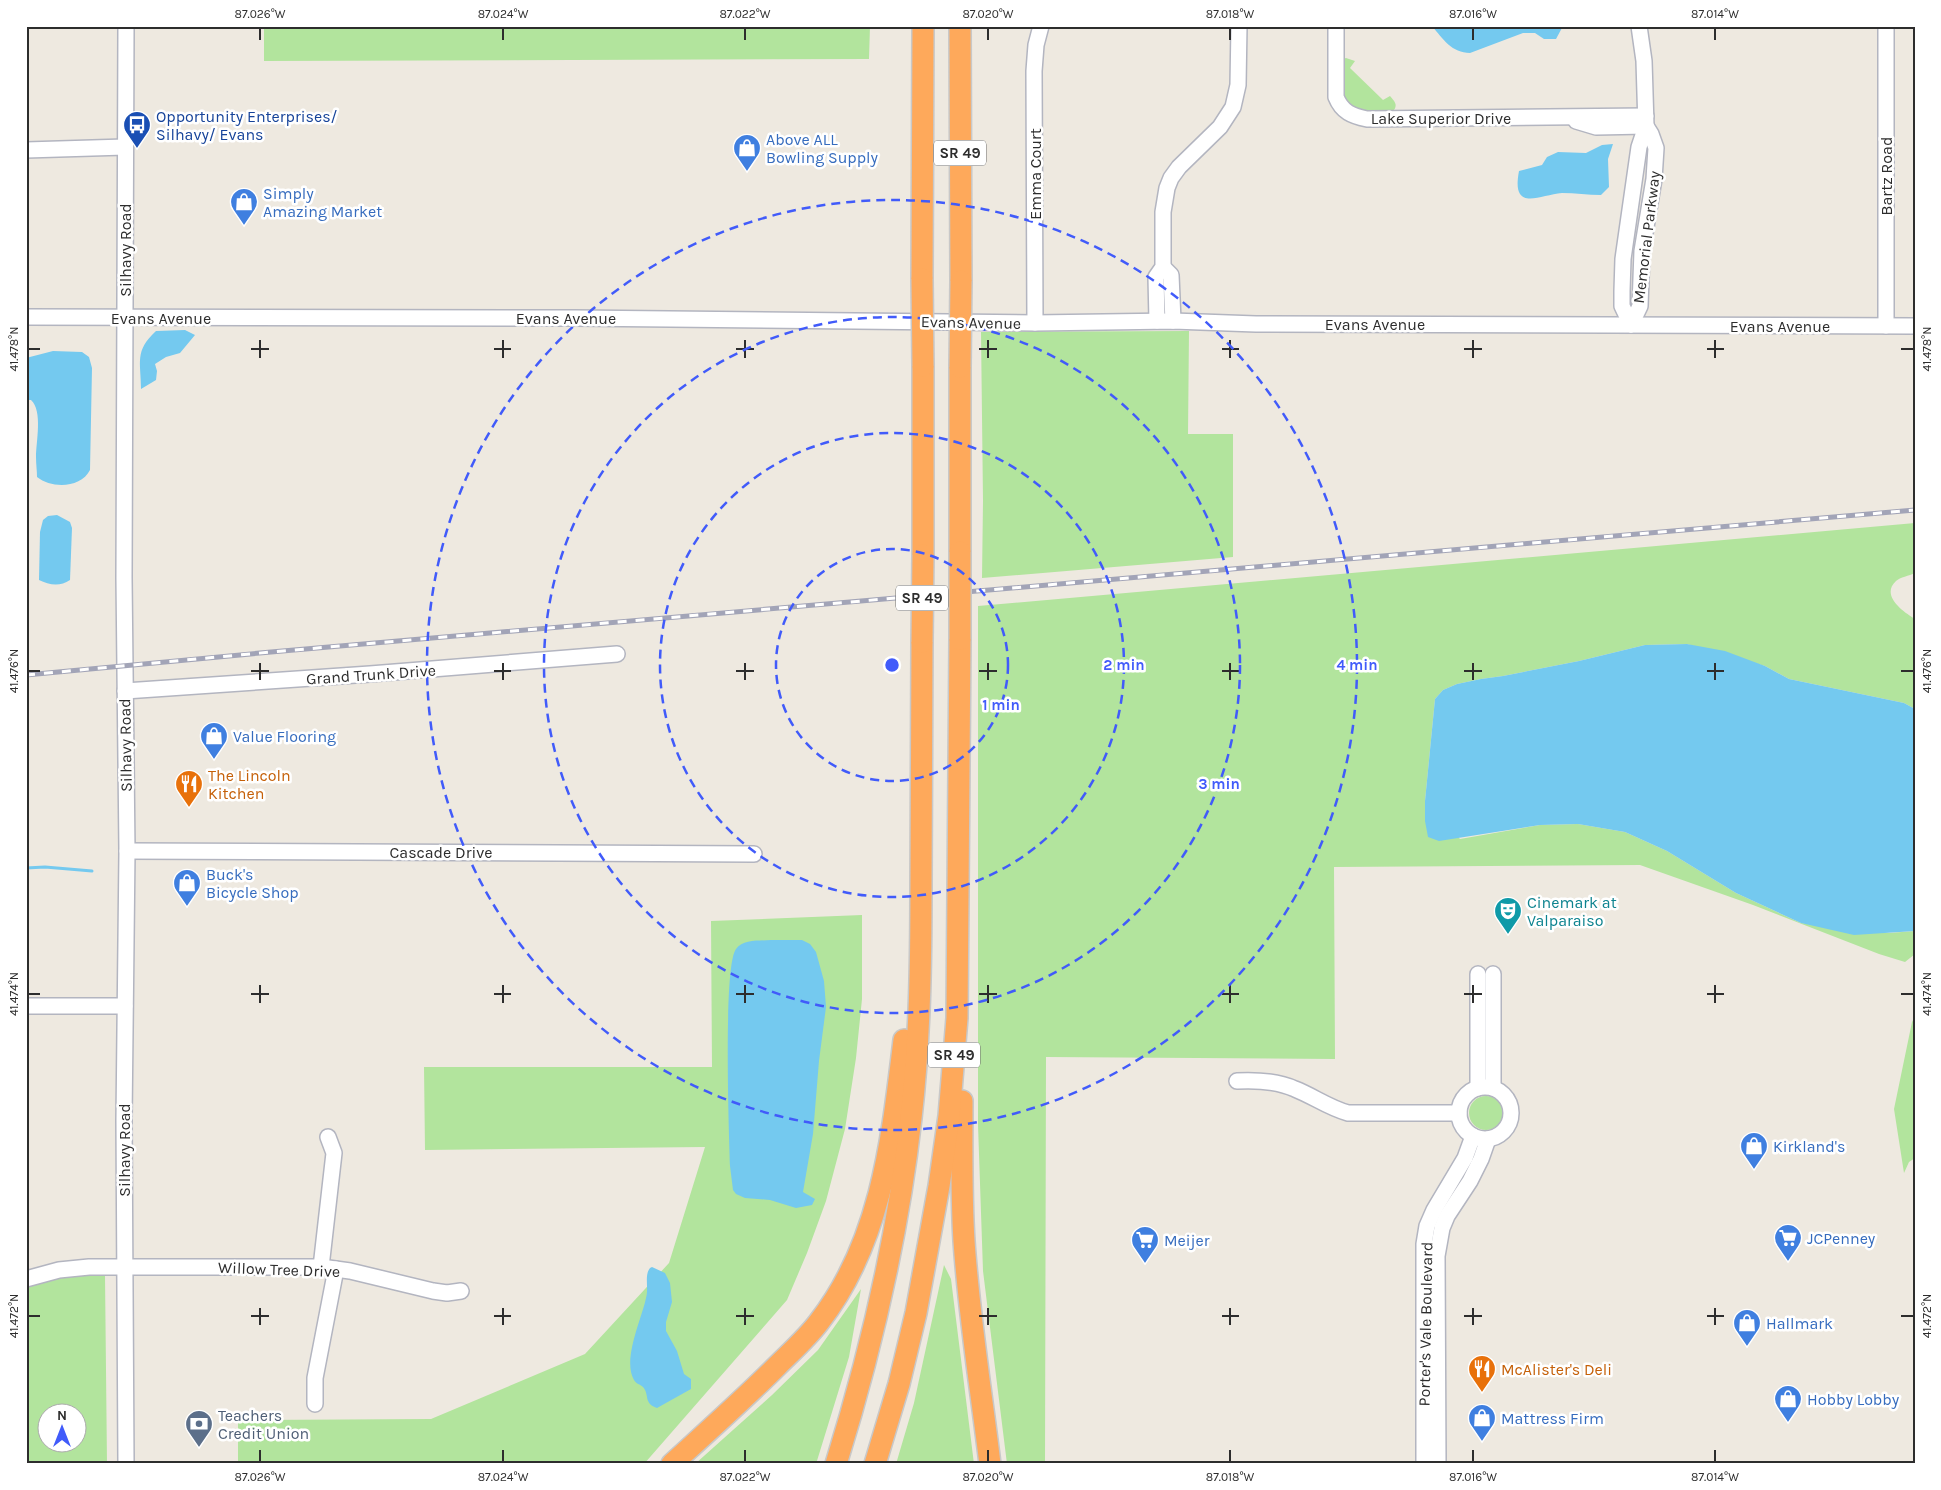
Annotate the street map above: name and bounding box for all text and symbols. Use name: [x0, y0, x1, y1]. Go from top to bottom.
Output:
text: 87.026°W: [235, 7, 286, 21]
text: 87.024°W: [478, 7, 529, 21]
text: 87.022°W: [720, 7, 771, 21]
text: 87.020°W: [962, 7, 1014, 21]
text: 87.018°W: [1206, 7, 1254, 21]
text: 87.016°W: [1449, 7, 1497, 21]
text: 87.014°W: [1691, 7, 1739, 21]
place label: Opportunity Enterprises/ Silhavy/ Evans: [156, 107, 338, 144]
street label: Lake Superior Drive: [1371, 109, 1511, 128]
bus stop icon: Opportunity Enterprises/ Silhavy/ Evans: [122, 110, 152, 149]
street label: Emma Court: [1026, 128, 1045, 220]
place label: Above ALL Bowling Supply: [766, 130, 879, 167]
shop icon: Above ALL Bowling Supply: [732, 133, 762, 172]
street label: Bartz Road: [1877, 137, 1896, 215]
road number: SR 49: [934, 140, 986, 166]
street label: Memorial Parkway: [1629, 169, 1664, 304]
place label: Simply Amazing Market: [263, 184, 382, 221]
shop icon: Simply Amazing Market: [229, 187, 259, 226]
street label: Silhavy Road: [116, 203, 135, 297]
street label: Evans Avenue: [111, 309, 211, 328]
street label: Evans Avenue: [516, 309, 616, 328]
street label: Evans Avenue: [921, 312, 1021, 333]
street label: Evans Avenue: [1325, 315, 1425, 334]
street label: Evans Avenue: [1730, 317, 1830, 336]
text: 41.478°N: [7, 327, 21, 371]
text: 41.478°N: [1920, 327, 1934, 371]
road number: SR 49: [896, 586, 948, 610]
text: 41.476°N: [7, 649, 21, 693]
text: 41.476°N: [1920, 649, 1934, 693]
centre of rings: [883, 656, 901, 674]
text: 2 min: [1103, 656, 1145, 674]
text: 4 min: [1336, 656, 1378, 674]
street label: Grand Trunk Drive: [306, 660, 437, 689]
text: 1 min: [982, 696, 1020, 714]
street label: Silhavy Road: [115, 698, 136, 792]
shop icon: Value Flooring: [199, 721, 229, 760]
place label: Value Flooring: [233, 727, 336, 746]
place label: The Lincoln Kitchen: [208, 766, 291, 803]
restaurant icon: The Lincoln Kitchen: [174, 769, 204, 808]
text: 3 min: [1198, 775, 1240, 793]
street label: Cascade Drive: [390, 843, 492, 862]
place label: Buck's Bicycle Shop: [206, 865, 299, 902]
shop icon: Buck's Bicycle Shop: [172, 868, 202, 907]
place label: Cinemark at Valparaiso: [1527, 893, 1617, 930]
theatre icon: Cinemark at Valparaiso: [1493, 896, 1523, 935]
text: 41.474°N: [7, 972, 21, 1016]
text: 41.474°N: [1920, 972, 1934, 1016]
road number: SR 49: [928, 1042, 980, 1068]
street label: Silhavy Road: [115, 1103, 134, 1197]
shop icon: Kirkland's: [1739, 1131, 1769, 1170]
place label: Kirkland's: [1773, 1137, 1845, 1156]
supermarket icon: JCPenney: [1773, 1223, 1803, 1262]
supermarket icon: Meijer: [1130, 1225, 1160, 1264]
place label: JCPenney: [1807, 1229, 1876, 1248]
place label: Meijer: [1164, 1231, 1210, 1250]
street label: Porter's Vale Boulevard: [1415, 1241, 1436, 1407]
street label: Willow Tree Drive: [217, 1258, 340, 1281]
text: 41.472°N: [7, 1294, 21, 1338]
text: 41.472°N: [1920, 1294, 1934, 1338]
shop icon: Hallmark: [1732, 1308, 1762, 1347]
place label: Hallmark: [1766, 1314, 1833, 1333]
restaurant icon: McAlister's Deli: [1467, 1354, 1497, 1393]
place label: McAlister's Deli: [1501, 1360, 1612, 1379]
shop icon: Hobby Lobby: [1773, 1384, 1803, 1423]
place label: Hobby Lobby: [1807, 1390, 1900, 1409]
north arrow: [38, 1402, 88, 1452]
shop icon: Mattress Firm: [1467, 1403, 1497, 1442]
place label: Teachers Credit Union: [218, 1406, 309, 1443]
text: N: [57, 1407, 67, 1424]
bank icon: Teachers Credit Union: [184, 1409, 214, 1448]
place label: Mattress Firm: [1501, 1409, 1604, 1428]
text: 87.026°W: [235, 1470, 286, 1484]
text: 87.024°W: [478, 1470, 529, 1484]
text: 87.022°W: [720, 1470, 771, 1484]
text: 87.020°W: [962, 1470, 1014, 1484]
text: 87.018°W: [1206, 1470, 1254, 1484]
text: 87.016°W: [1449, 1470, 1497, 1484]
text: 87.014°W: [1691, 1470, 1739, 1484]

